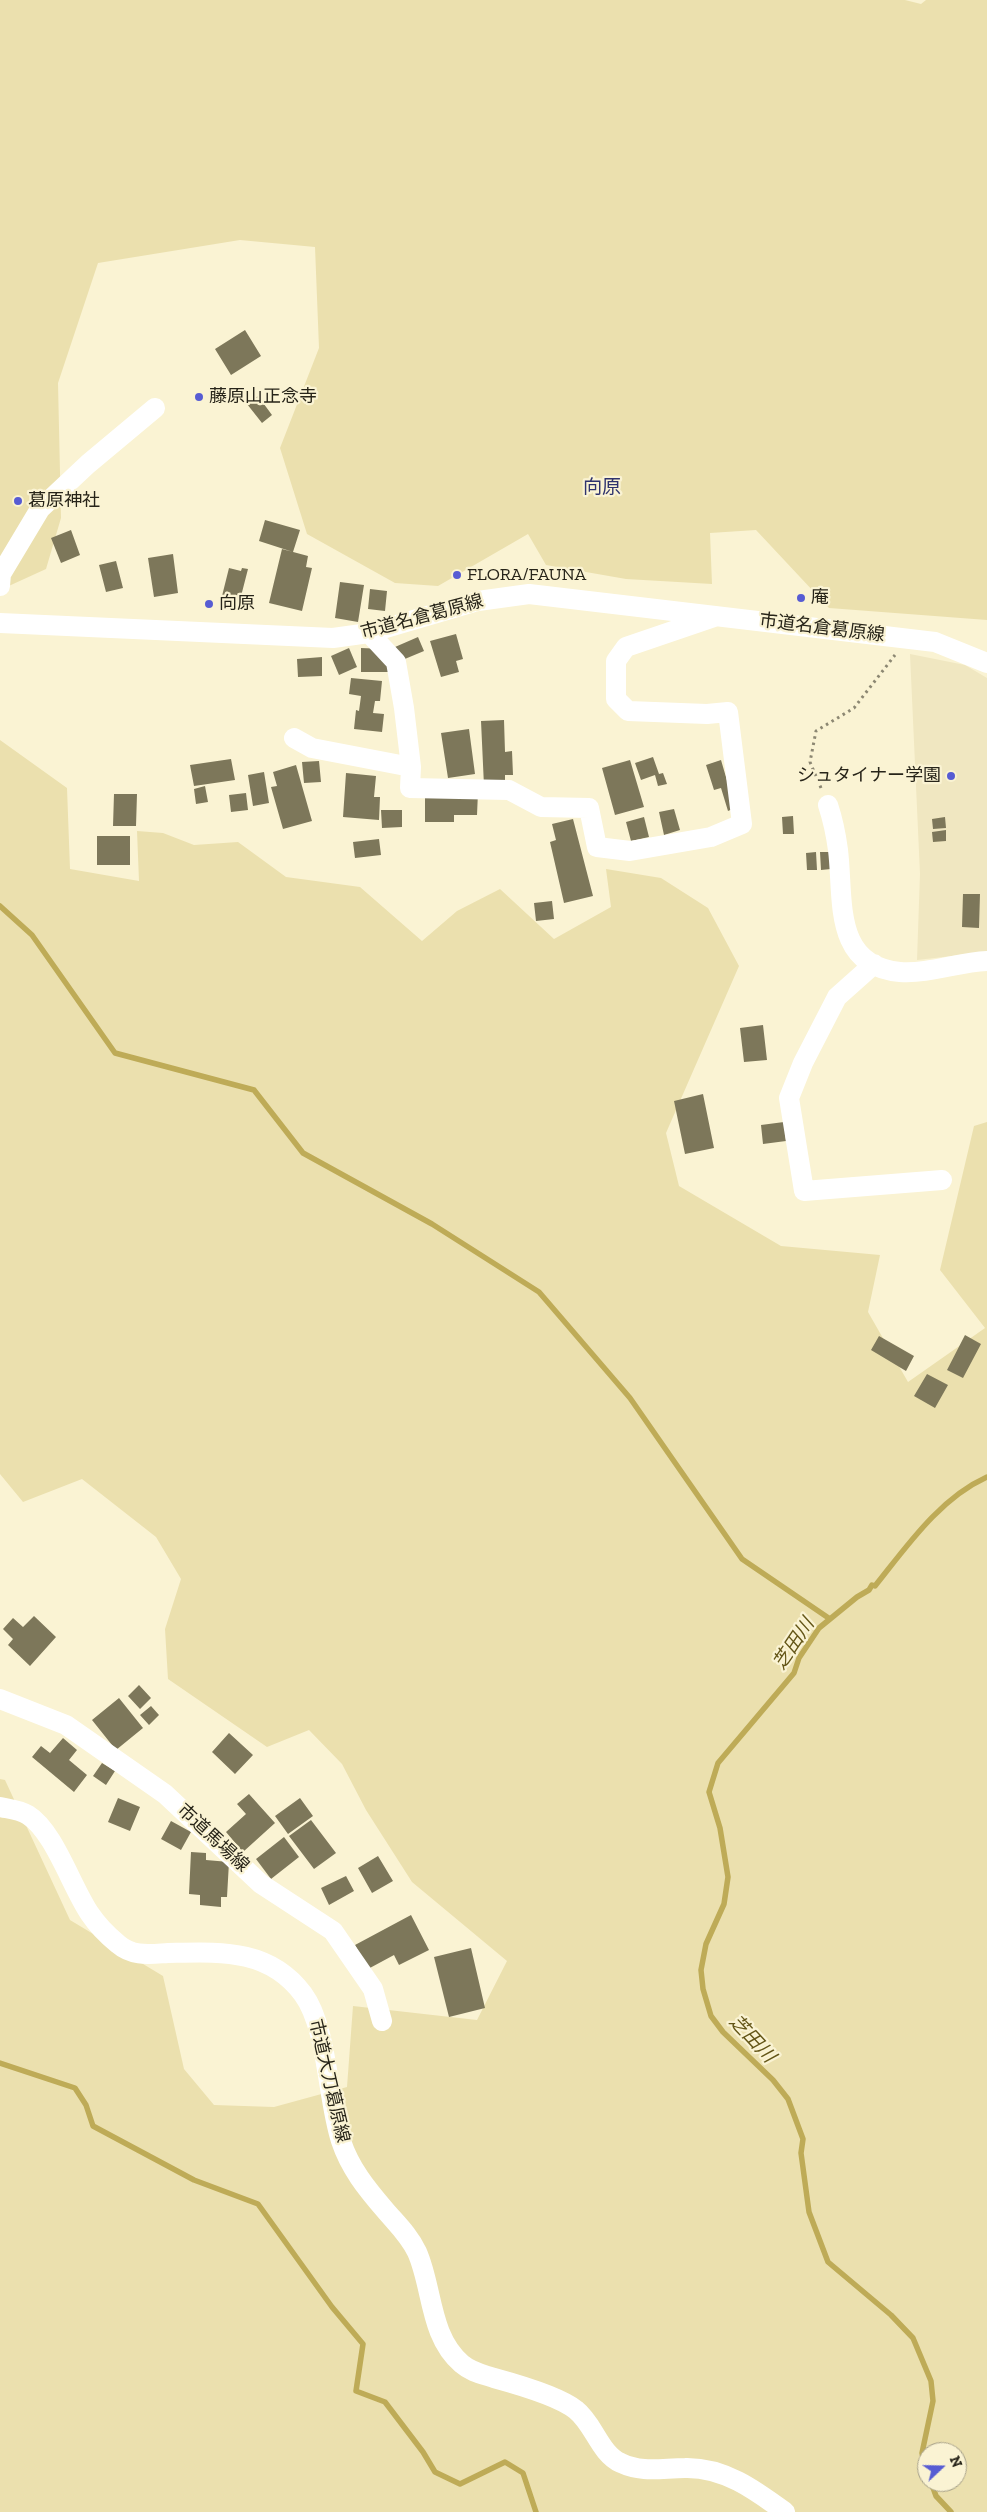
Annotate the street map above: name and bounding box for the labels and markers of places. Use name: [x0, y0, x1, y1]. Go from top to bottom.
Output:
place label: 藤原山正念寺: [209, 386, 317, 408]
marker: 藤原山正念寺: [193, 391, 205, 403]
place label: 葛原神社: [28, 490, 100, 512]
marker: 葛原神社: [12, 495, 24, 507]
place label: FLORA/FAUNA: [467, 564, 586, 586]
marker: FLORA/FAUNA: [451, 569, 463, 581]
place label: 庵: [811, 587, 829, 609]
marker: 庵: [795, 592, 807, 604]
place label: 向原: [219, 593, 255, 615]
marker: 向原: [203, 598, 215, 610]
place label: シュタイナー学園: [797, 765, 941, 787]
marker: シュタイナー学園: [945, 770, 957, 782]

